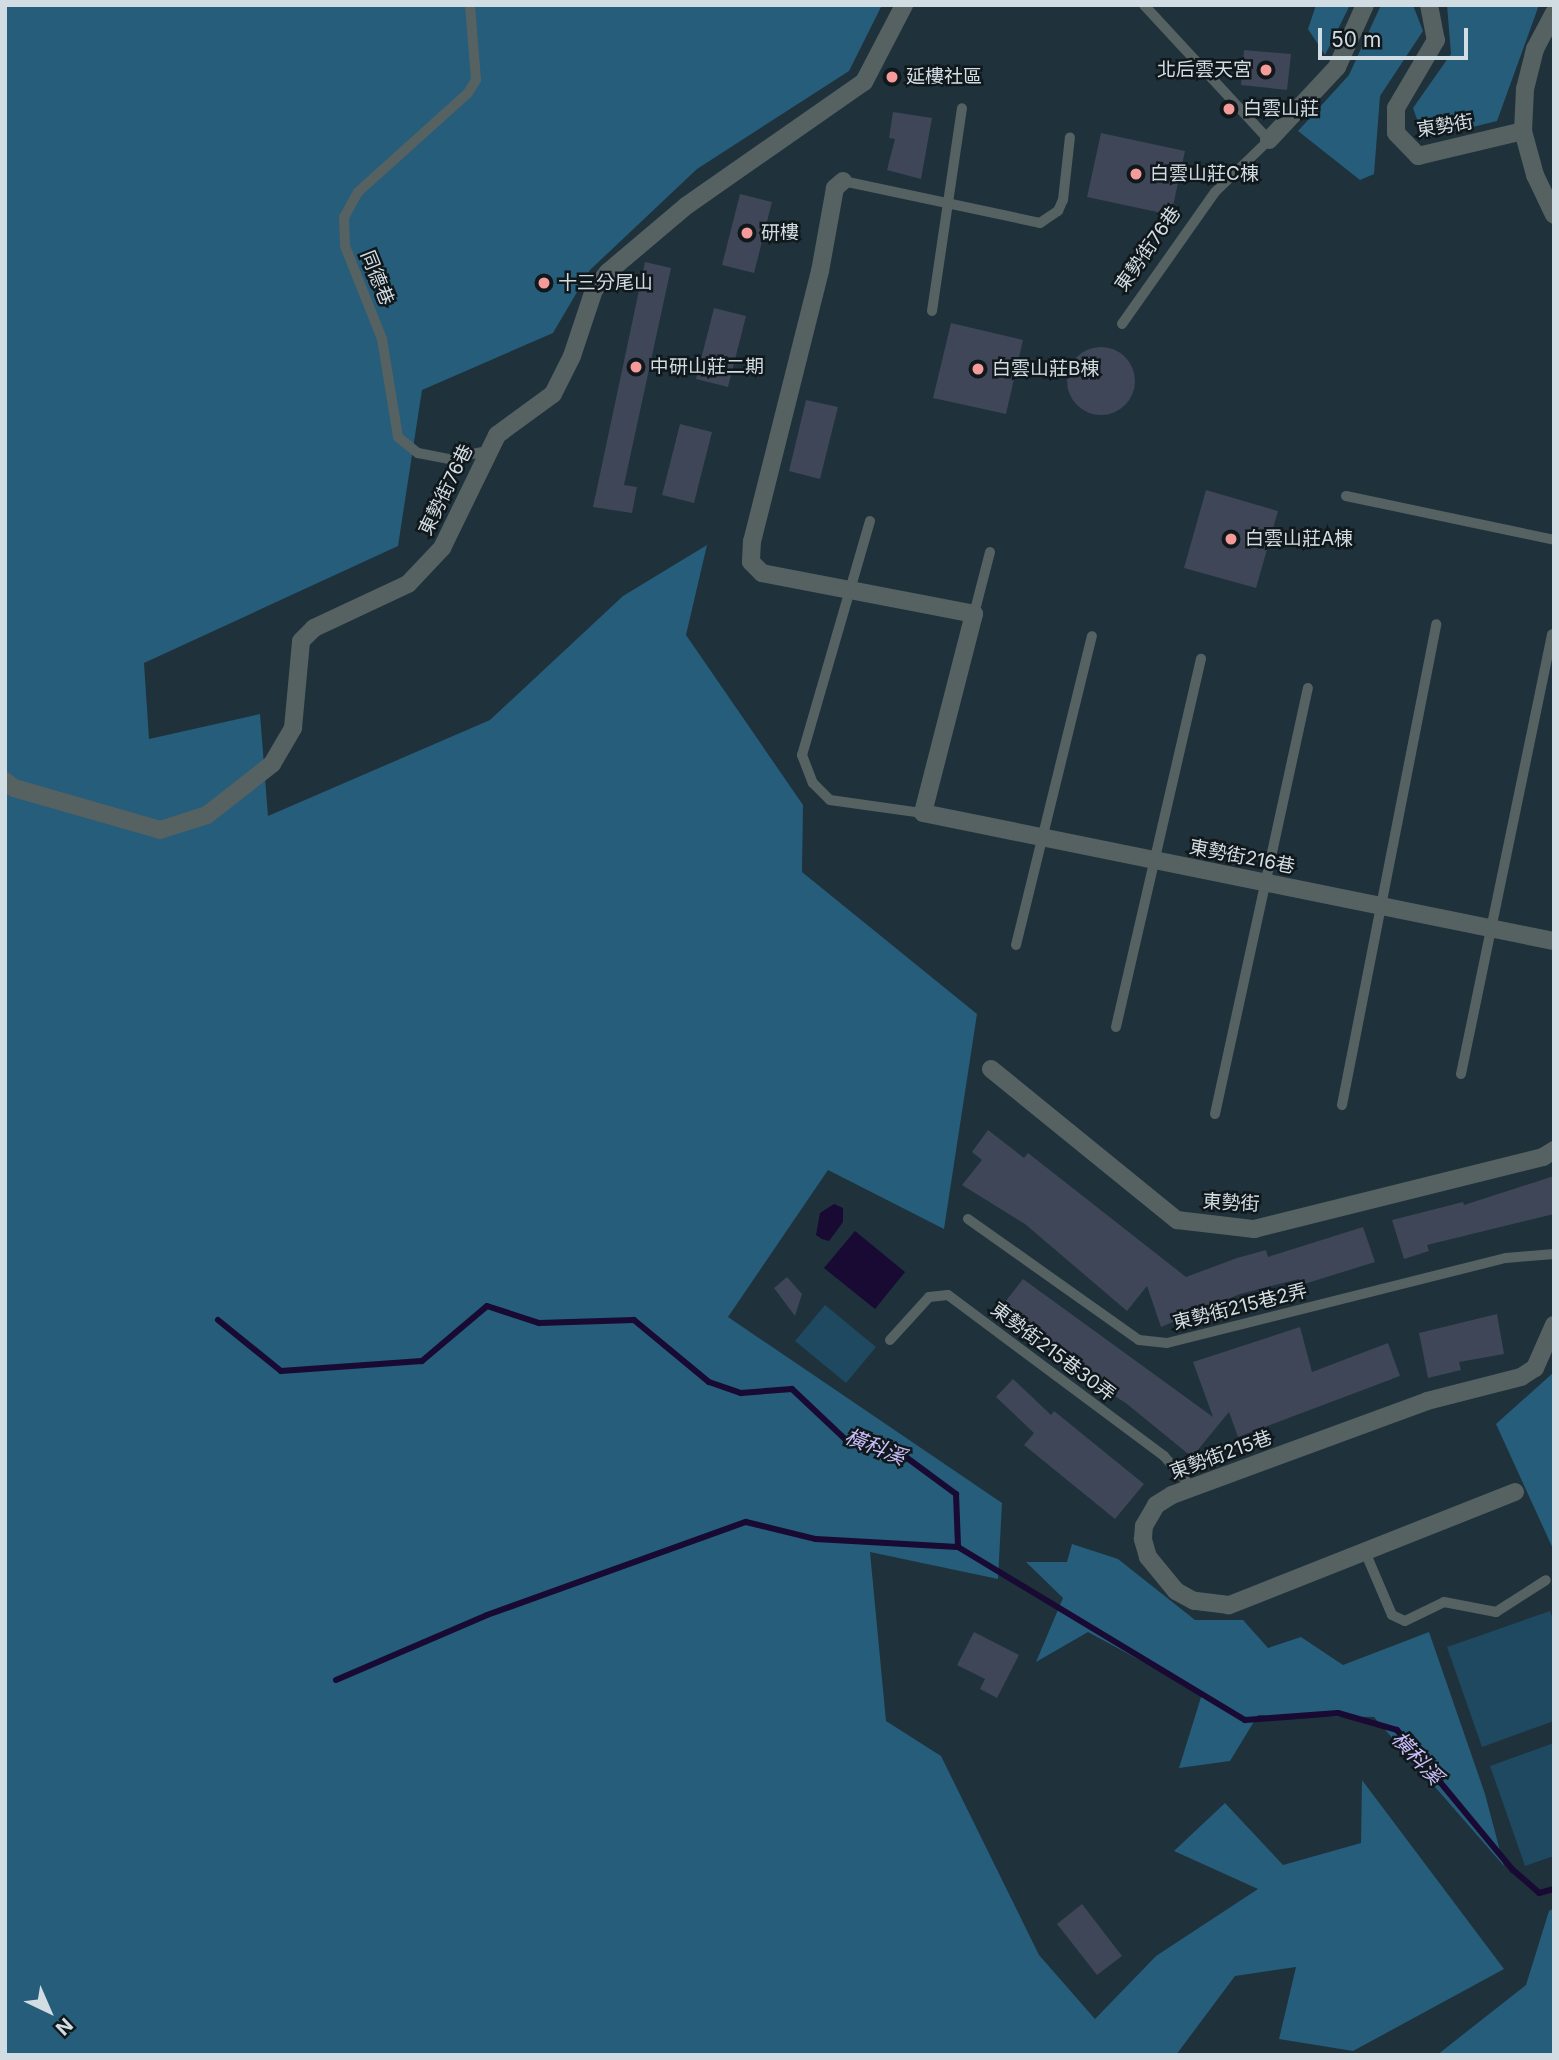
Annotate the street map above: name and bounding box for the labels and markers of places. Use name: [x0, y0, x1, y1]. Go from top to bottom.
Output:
place label: 北后雲天宮: [1157, 59, 1252, 81]
marker: 北后雲天宮: [1258, 62, 1274, 78]
place label: 延樓社區: [906, 66, 982, 88]
marker: 延樓社區: [884, 69, 900, 85]
place label: 白雲山莊: [1243, 98, 1319, 120]
marker: 白雲山莊: [1221, 101, 1237, 117]
place label: 白雲山莊C棟: [1150, 163, 1259, 185]
marker: 白雲山莊C棟: [1128, 166, 1144, 182]
place label: 研樓: [761, 222, 799, 244]
marker: 研樓: [739, 225, 755, 241]
place label: 十三分尾山: [558, 272, 653, 294]
marker: 十三分尾山: [536, 275, 552, 291]
place label: 中研山莊二期: [650, 356, 764, 378]
place label: 白雲山莊B棟: [992, 358, 1099, 380]
marker: 中研山莊二期: [628, 359, 644, 375]
marker: 白雲山莊B棟: [970, 361, 986, 377]
place label: 白雲山莊A棟: [1245, 528, 1353, 550]
marker: 白雲山莊A棟: [1223, 531, 1239, 547]

